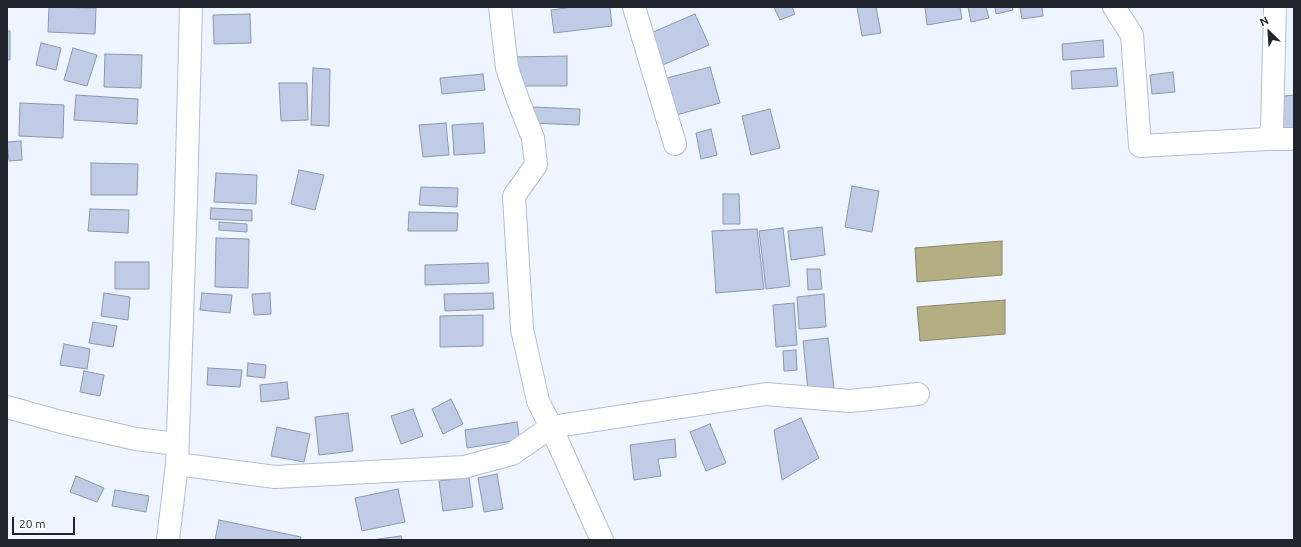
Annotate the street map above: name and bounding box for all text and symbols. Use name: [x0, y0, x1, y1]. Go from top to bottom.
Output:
north arrow: [1249, 12, 1289, 52]
text: N: [1258, 14, 1270, 28]
scale bar: [14, 509, 77, 535]
text: 20 m: [19, 517, 46, 530]

